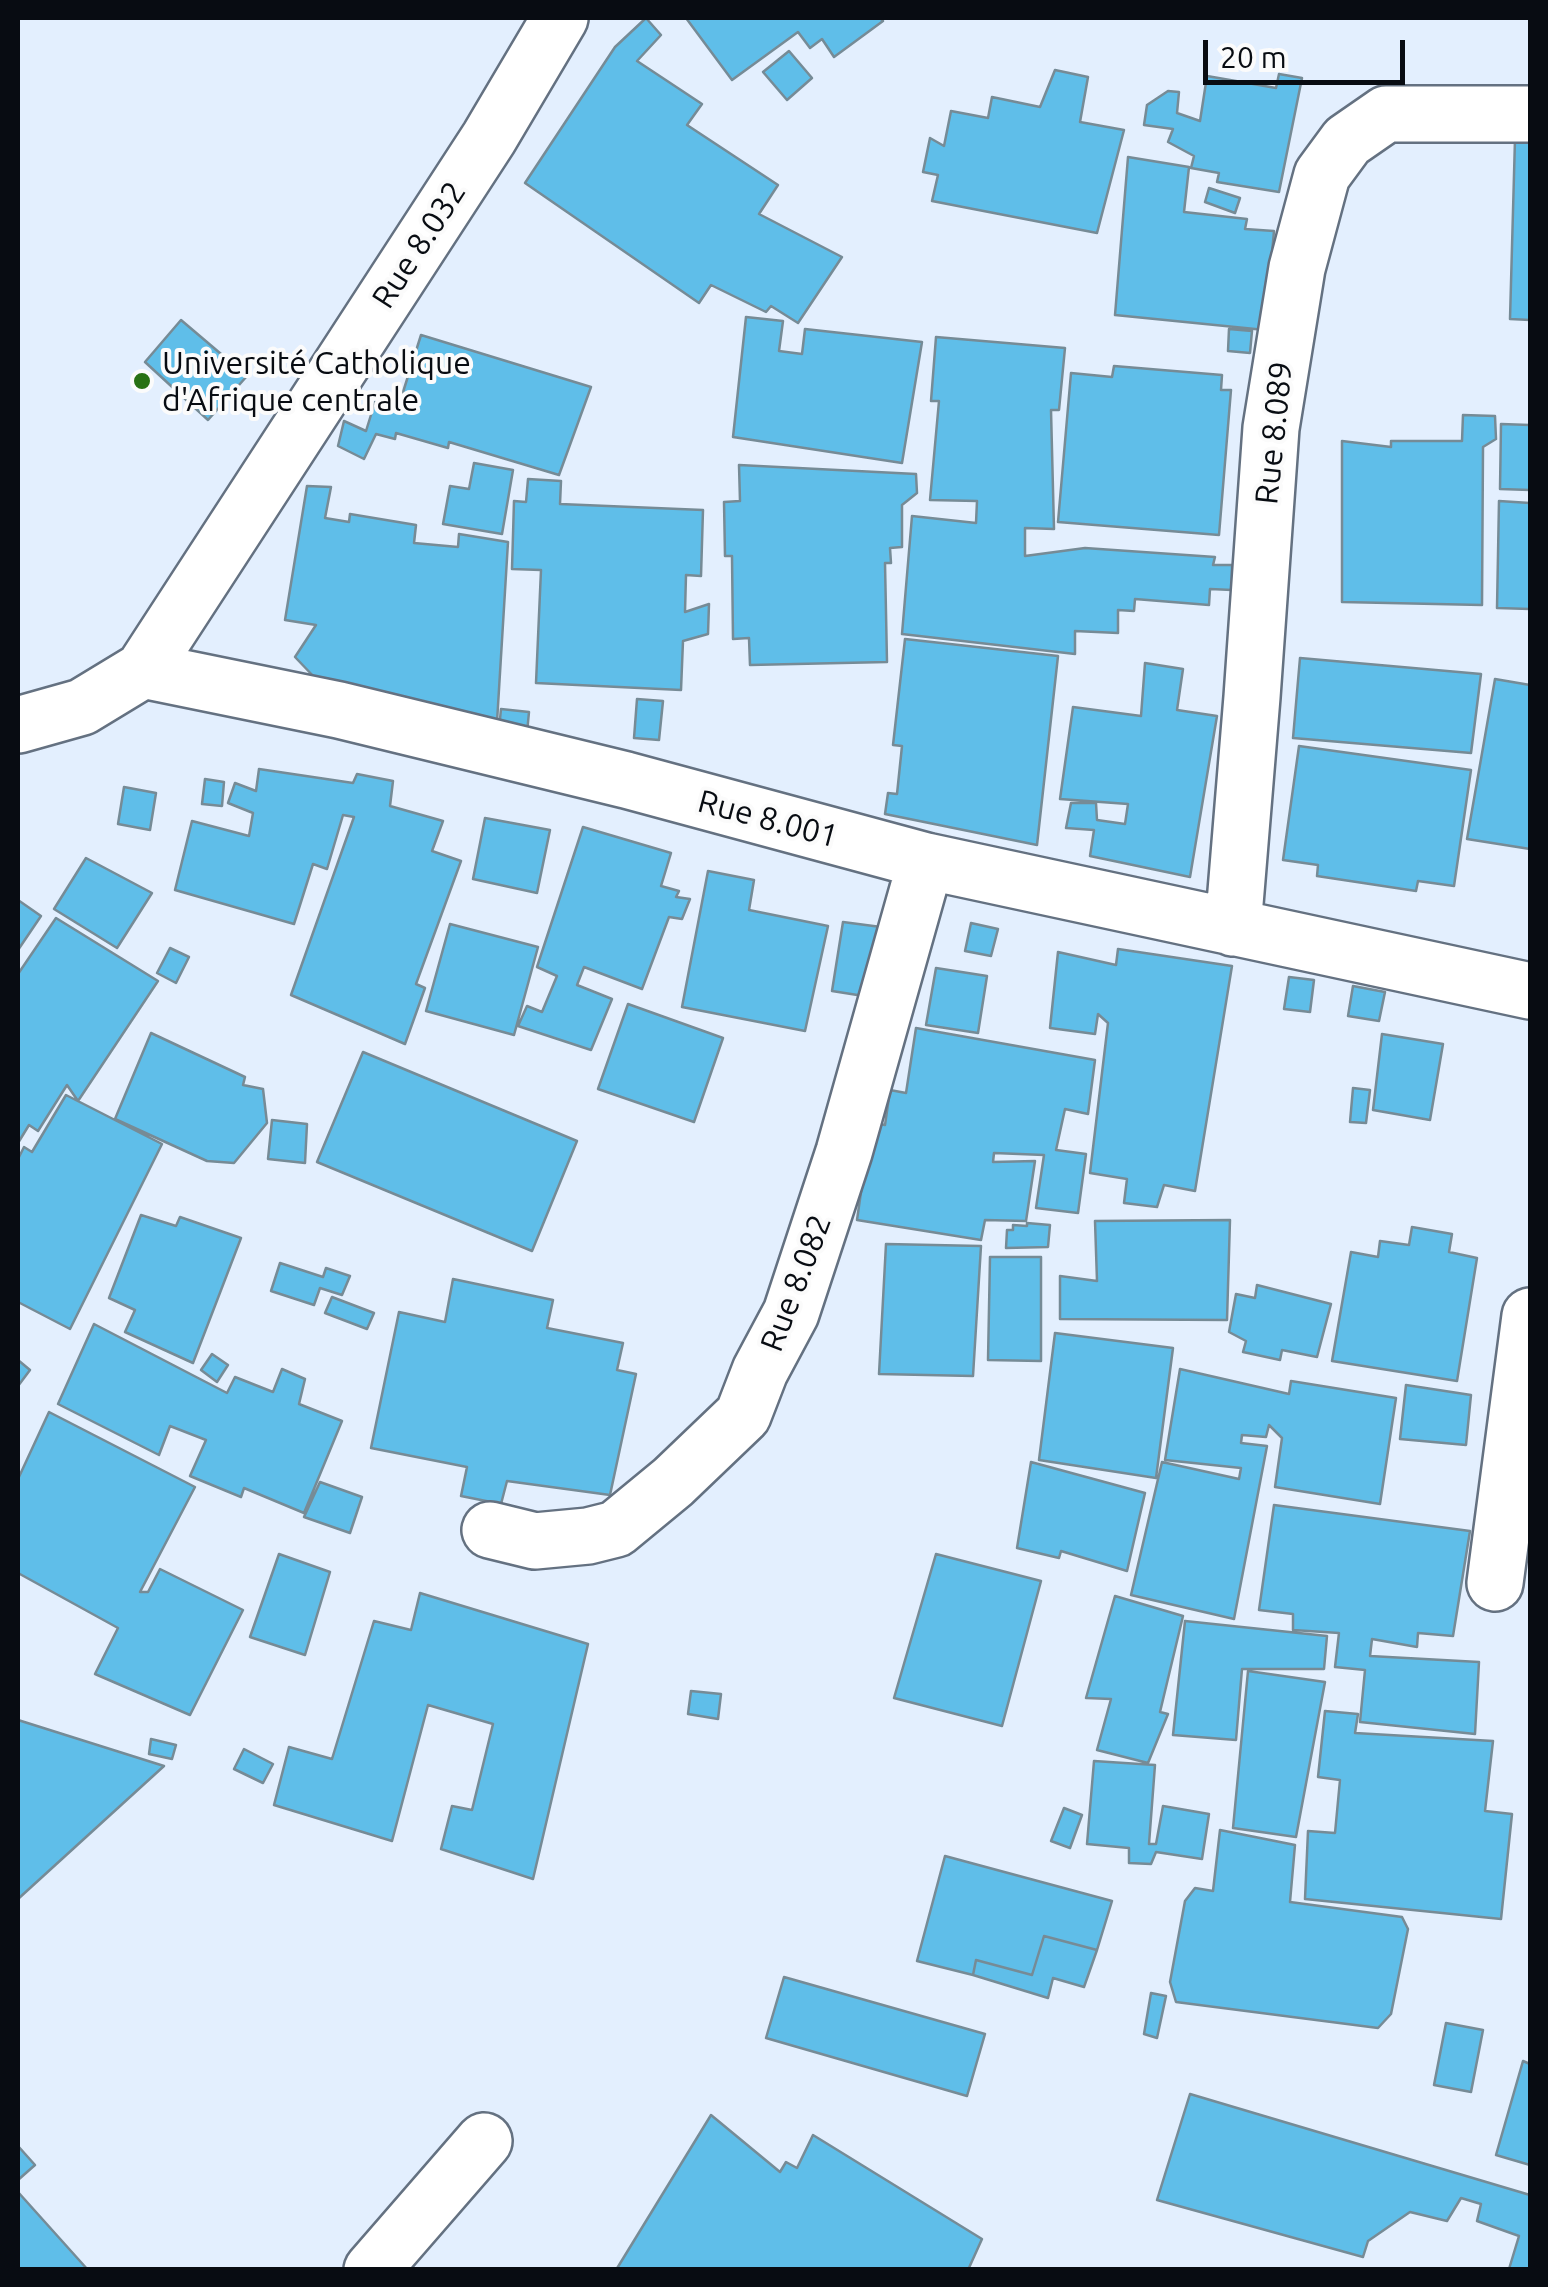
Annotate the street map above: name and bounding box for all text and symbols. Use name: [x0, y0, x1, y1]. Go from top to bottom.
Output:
scale bar: [1208, 20, 1410, 82]
text: 20 m: [1220, 40, 1287, 74]
street label: Rue 8.032: [364, 174, 474, 316]
place label: Université Catholique d'Afrique centrale: [162, 344, 471, 419]
street label: Rue 8.089: [1247, 360, 1301, 506]
marker: Université Catholique d'Afrique centrale: [131, 370, 153, 392]
street label: Rue 8.001: [694, 782, 842, 856]
street label: Rue 8.082: [752, 1209, 840, 1357]

